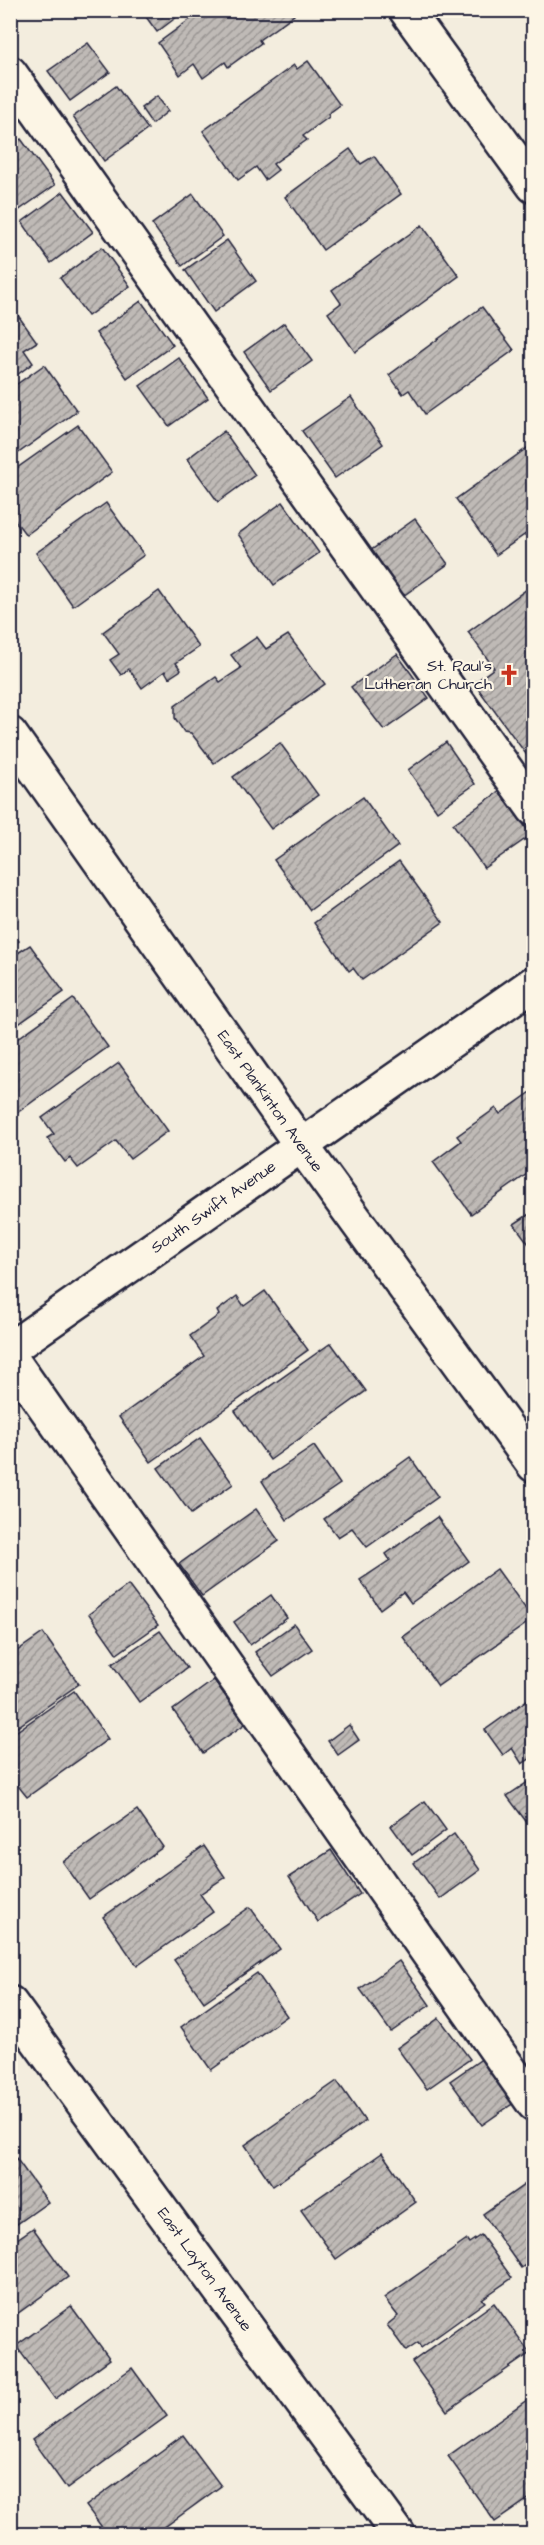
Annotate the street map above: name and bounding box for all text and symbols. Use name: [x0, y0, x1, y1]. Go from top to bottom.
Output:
place label: St. Paul's Lutheran Church: [364, 655, 492, 695]
church icon: St. Paul's Lutheran Church: [497, 663, 521, 687]
street label: East Plankinton Avenue: [212, 1026, 328, 1177]
street label: South Swift Avenue: [146, 1155, 281, 1258]
street label: East Layton Avenue: [152, 2203, 258, 2336]

